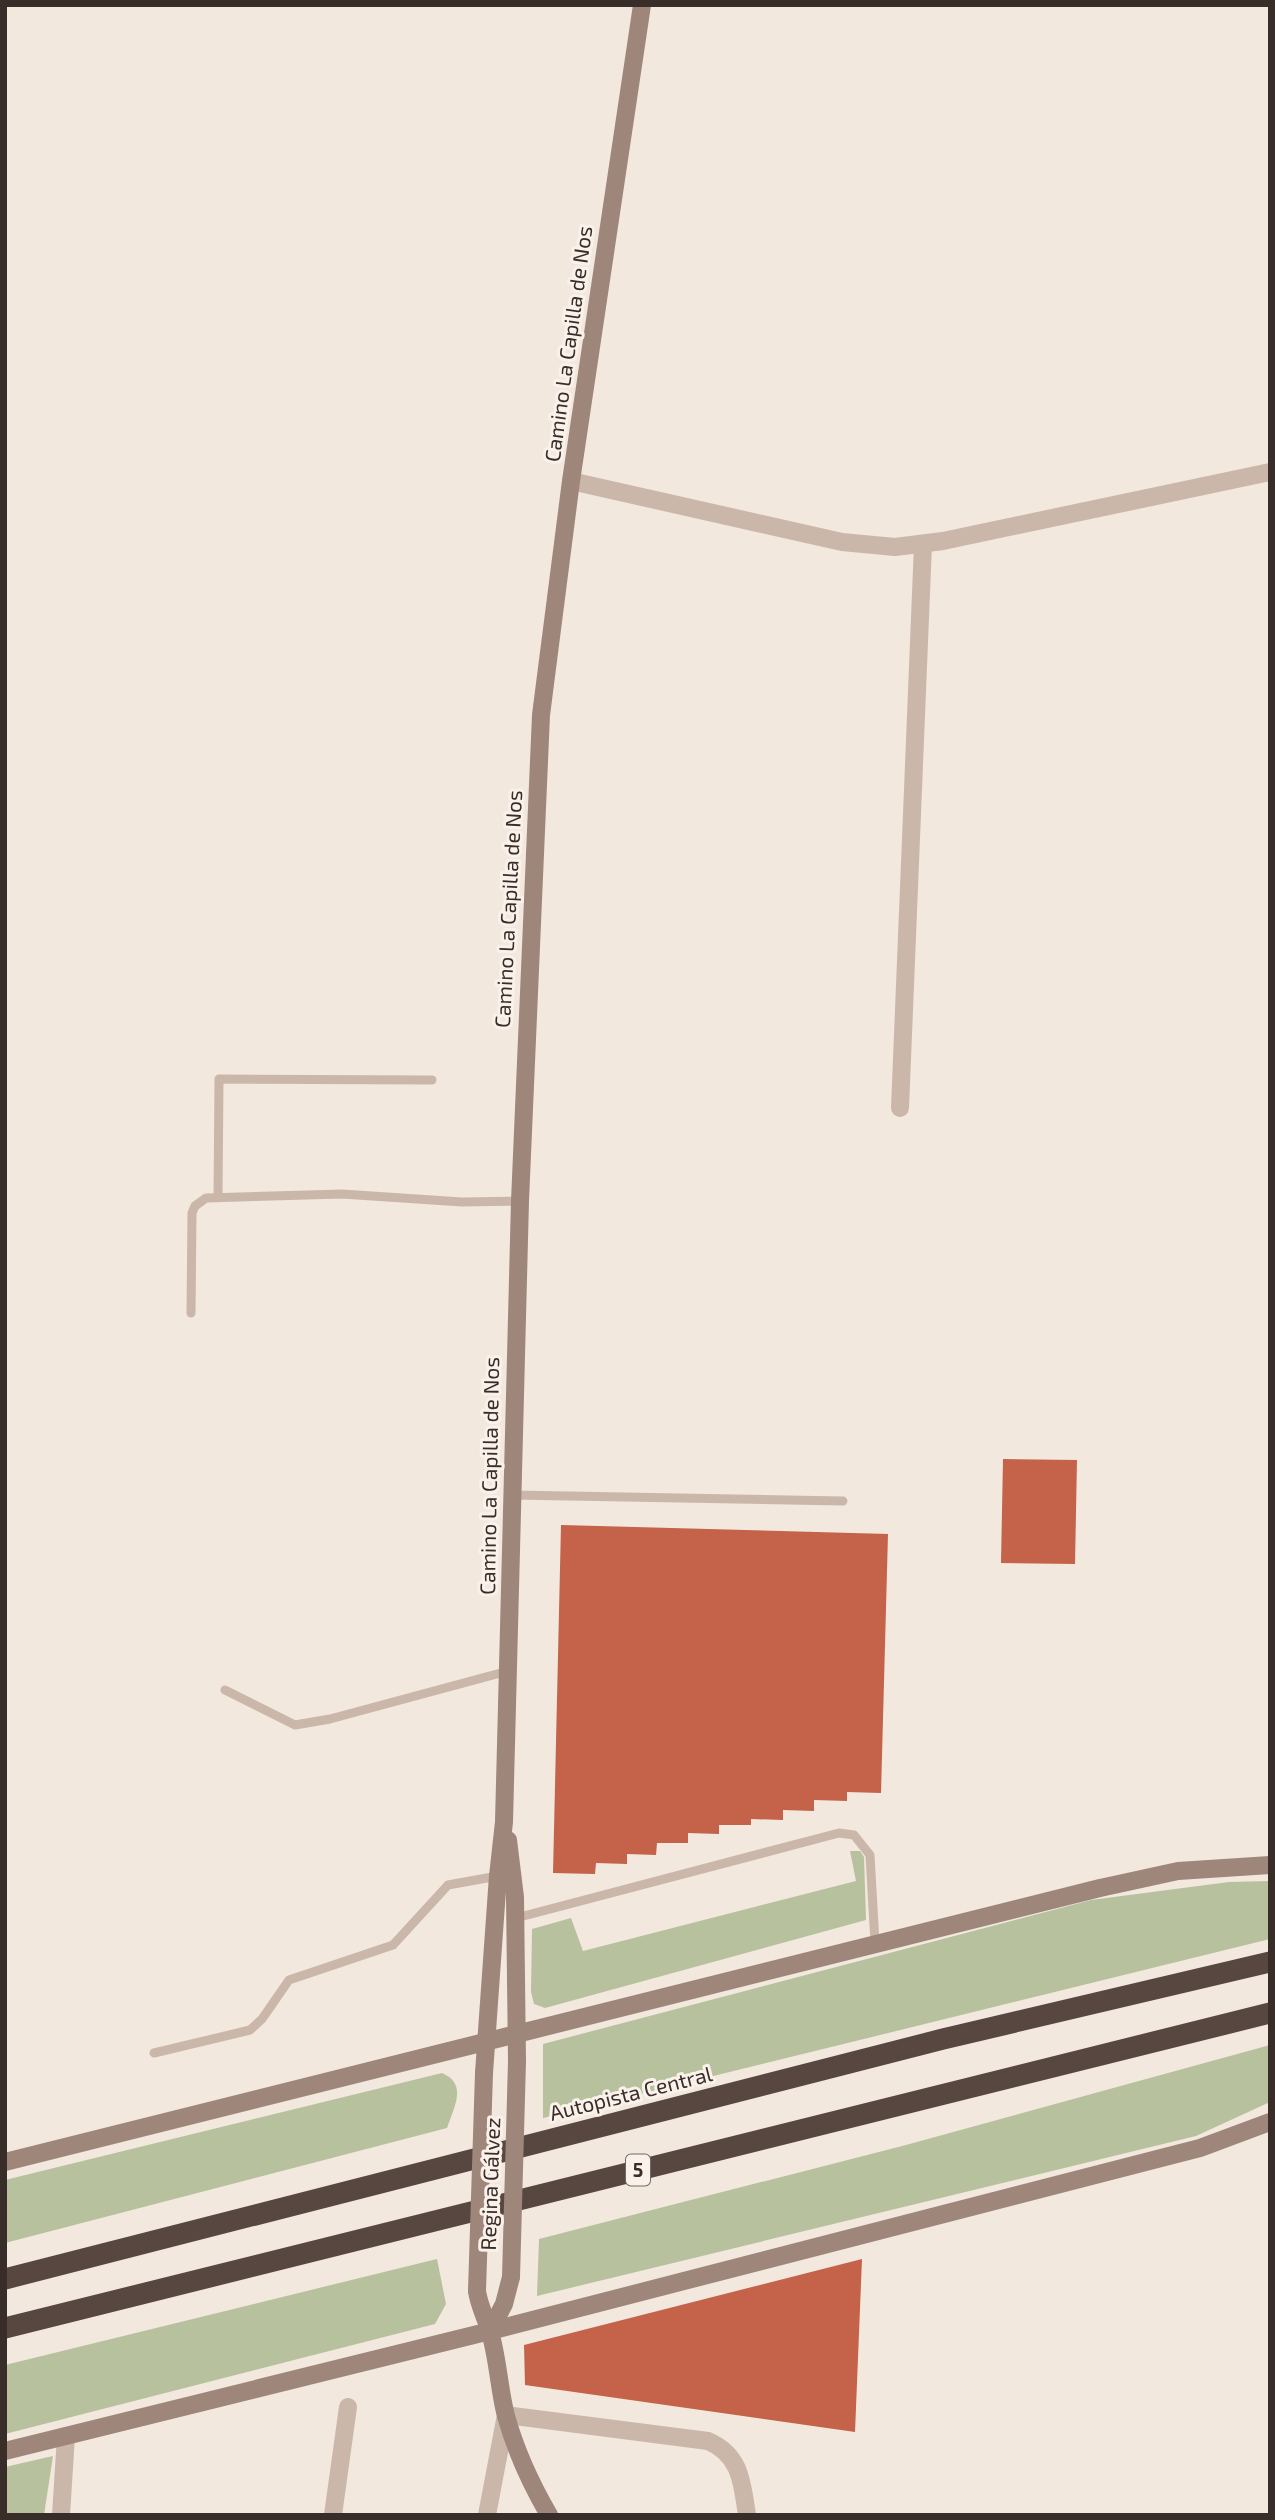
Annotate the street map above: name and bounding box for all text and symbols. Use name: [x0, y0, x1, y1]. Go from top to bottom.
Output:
street label: Camino La Capilla de Nos: [539, 224, 596, 463]
street label: Camino La Capilla de Nos: [489, 789, 526, 1028]
street label: Camino La Capilla de Nos: [474, 1357, 503, 1595]
street label: Autopista Central: [547, 2060, 715, 2125]
street label: Regina Gálvez: [475, 2117, 504, 2251]
road number: 5: [626, 2154, 650, 2186]

